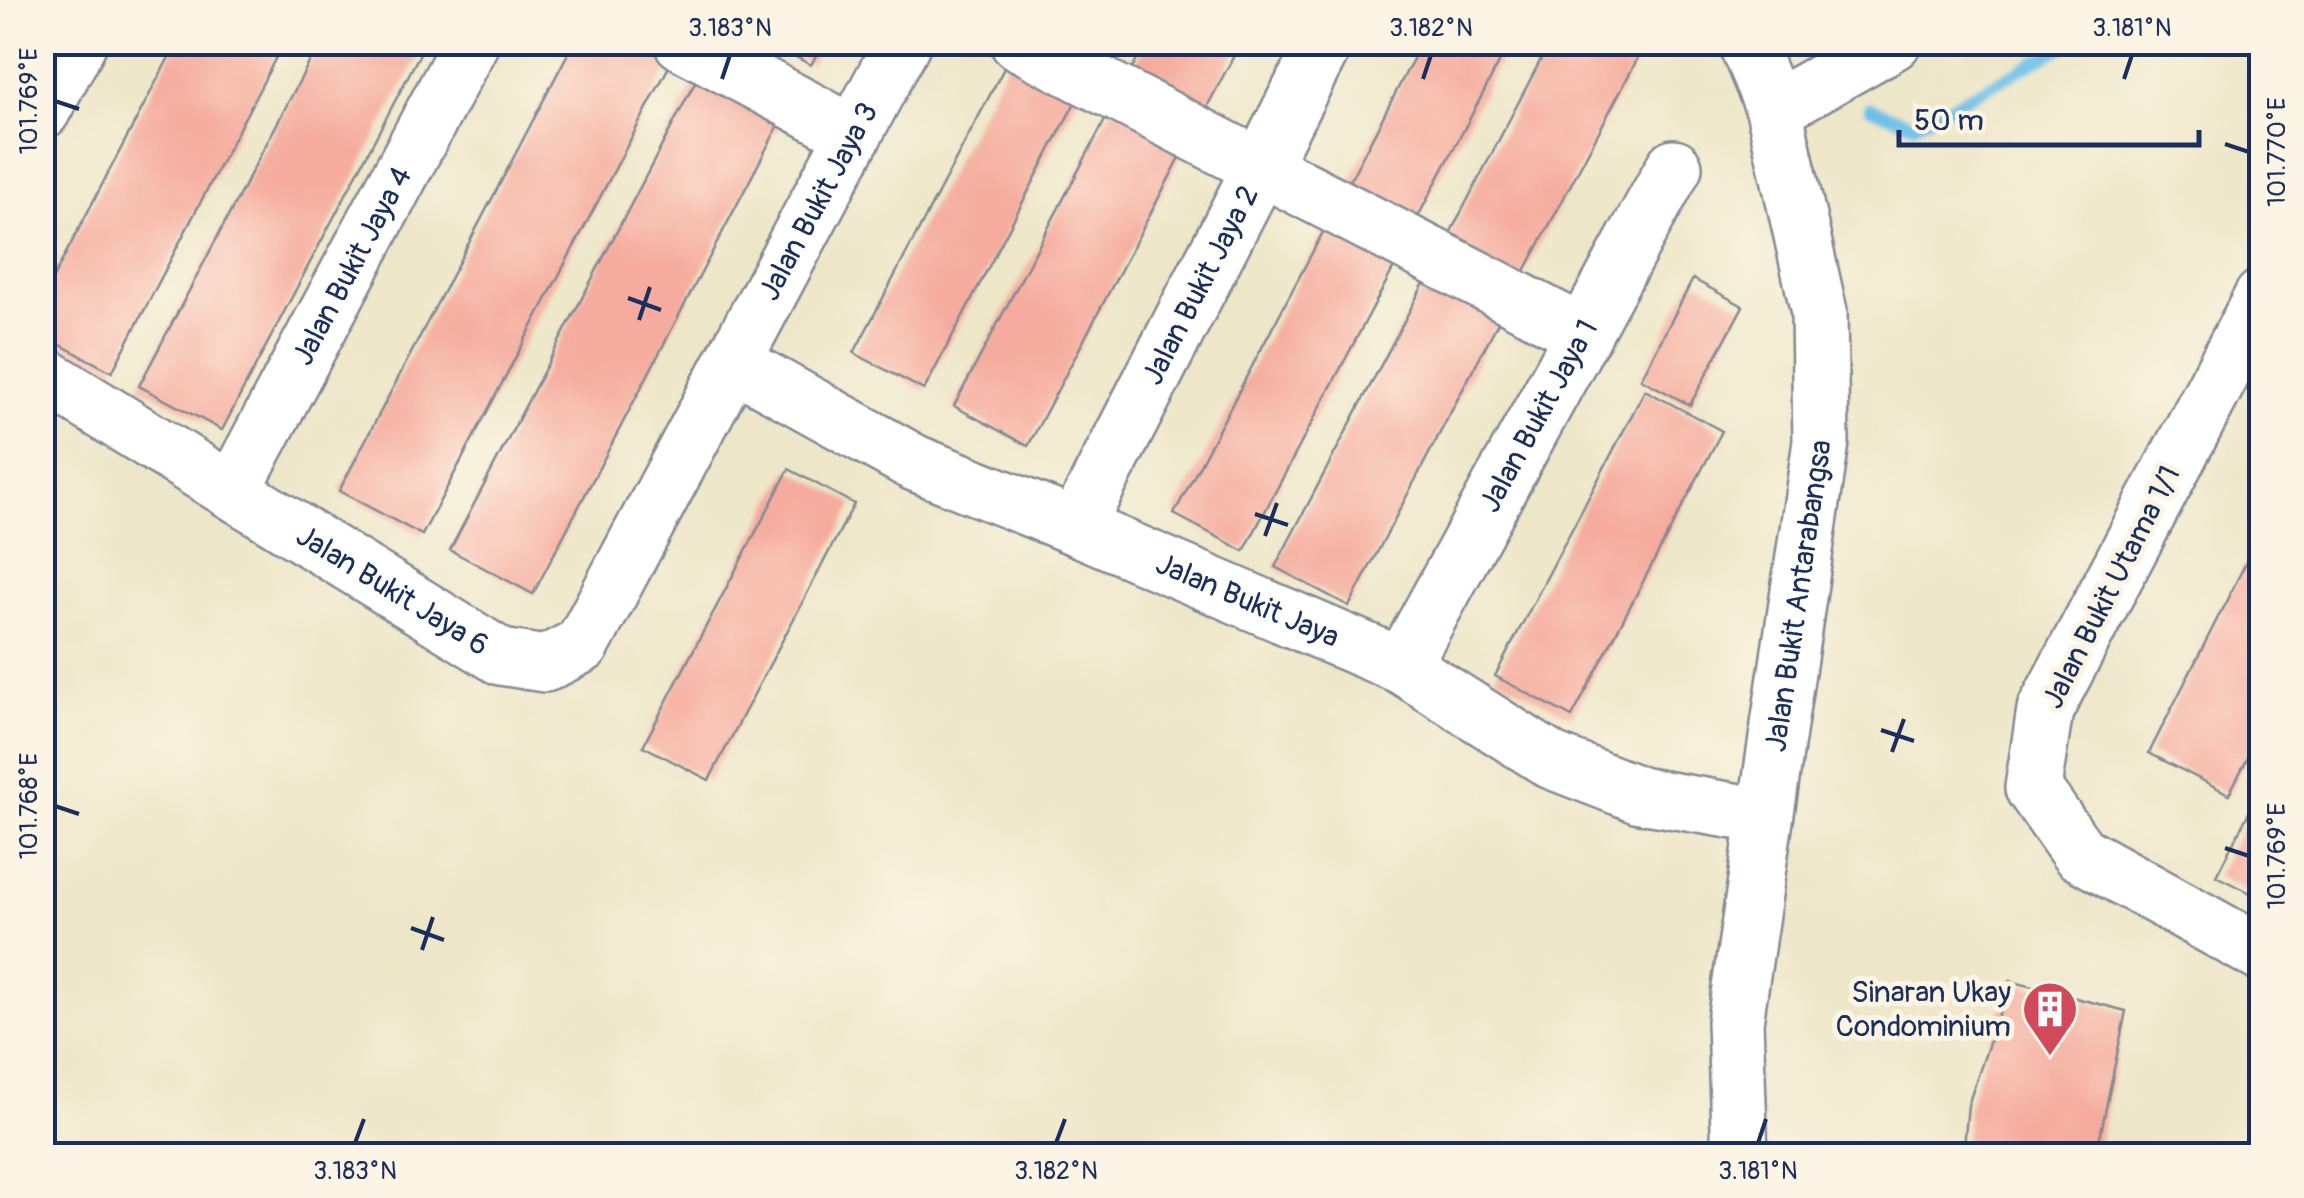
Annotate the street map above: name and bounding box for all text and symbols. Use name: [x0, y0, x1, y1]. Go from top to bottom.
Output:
text: 3.183°N: [688, 13, 772, 44]
text: 3.182°N: [1389, 13, 1473, 44]
text: 3.181°N: [2092, 13, 2172, 44]
text: 101.769°E: [14, 48, 45, 154]
scale bar: [1899, 85, 2199, 147]
street label: Jalan Bukit Jaya 3: [751, 96, 886, 307]
text: 101.770°E: [2262, 97, 2293, 207]
text: 50 m: [1914, 102, 1984, 139]
street label: Jalan Bukit Jaya 4: [284, 161, 420, 372]
street label: Jalan Bukit Jaya 2: [1134, 179, 1267, 391]
street label: Jalan Bukit Jaya 1: [1471, 313, 1606, 519]
street label: Jalan Bukit Antarabangsa: [1757, 437, 1840, 754]
street label: Jalan Bukit Utama 1/1: [2034, 460, 2189, 715]
street label: Jalan Bukit Jaya 6: [289, 517, 496, 664]
street label: Jalan Bukit Jaya: [1150, 545, 1345, 656]
text: 101.768°E: [14, 753, 45, 859]
text: 101.769°E: [2262, 803, 2293, 909]
place label: Sinaran Ukay Condominium: [1836, 974, 2011, 1045]
building icon: Sinaran Ukay Condominium: [2020, 979, 2080, 1058]
text: 3.183°N: [313, 1156, 397, 1187]
text: 3.182°N: [1014, 1156, 1098, 1187]
text: 3.181°N: [1718, 1156, 1798, 1187]

